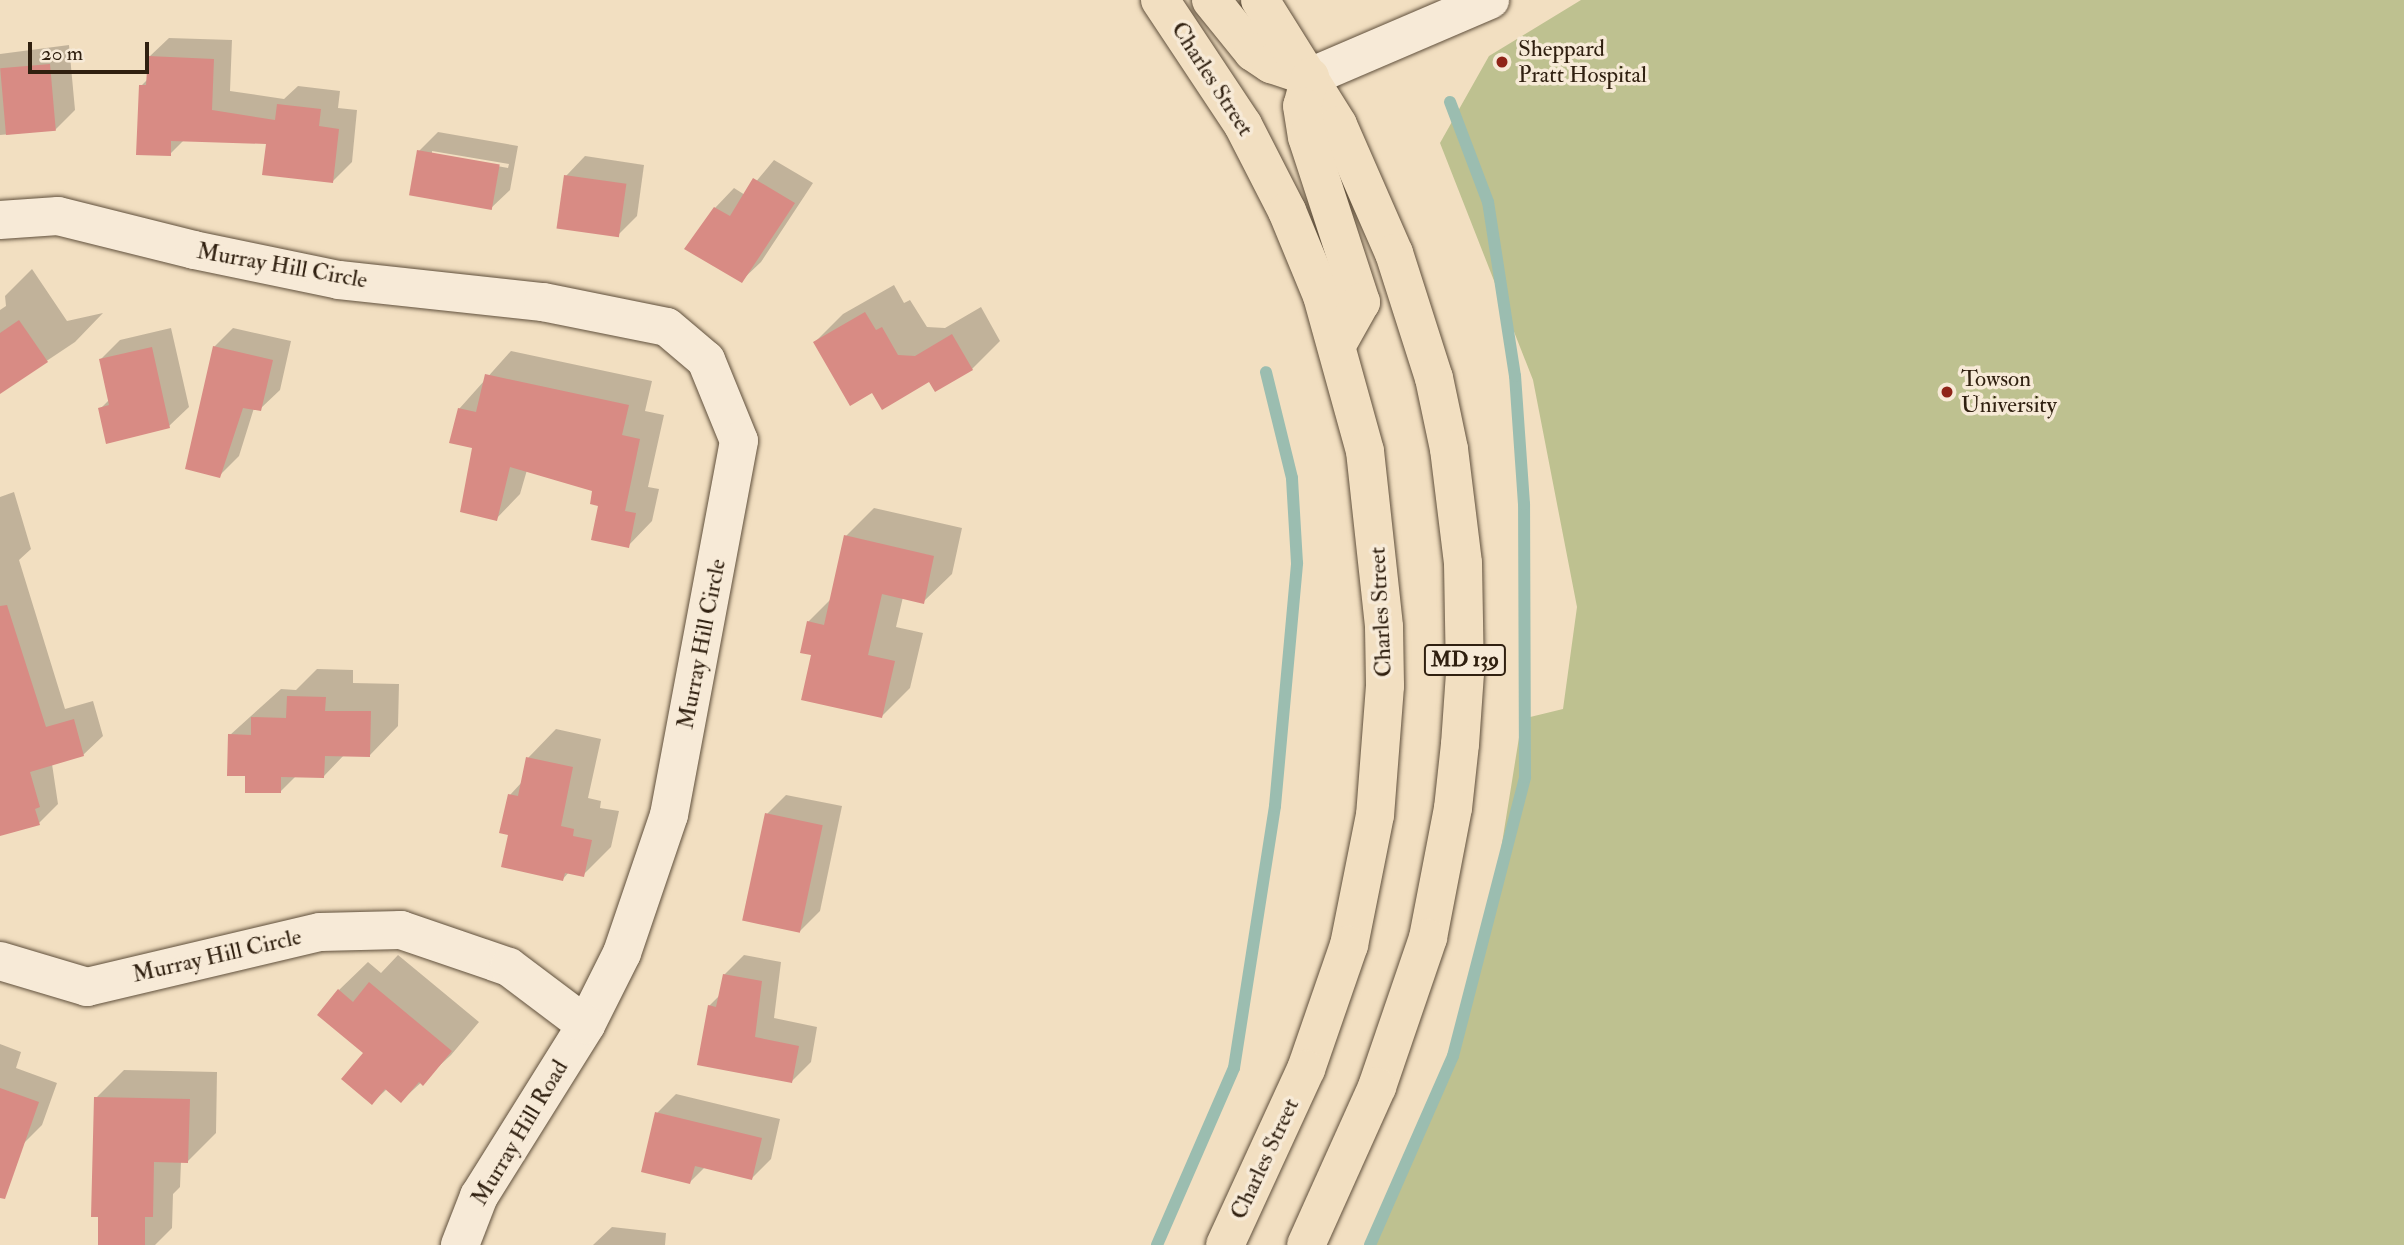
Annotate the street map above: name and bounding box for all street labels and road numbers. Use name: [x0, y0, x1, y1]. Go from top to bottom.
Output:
street label: Charles Street: [1165, 17, 1259, 141]
street label: Murray Hill Circle: [195, 237, 369, 295]
street label: Charles Street: [1364, 546, 1398, 678]
street label: Murray Hill Circle: [672, 557, 732, 731]
road number: MD 139: [1423, 642, 1507, 678]
street label: Murray Hill Circle: [130, 923, 304, 989]
street label: Murray Hill Road: [466, 1055, 574, 1211]
street label: Charles Street: [1225, 1094, 1305, 1224]

